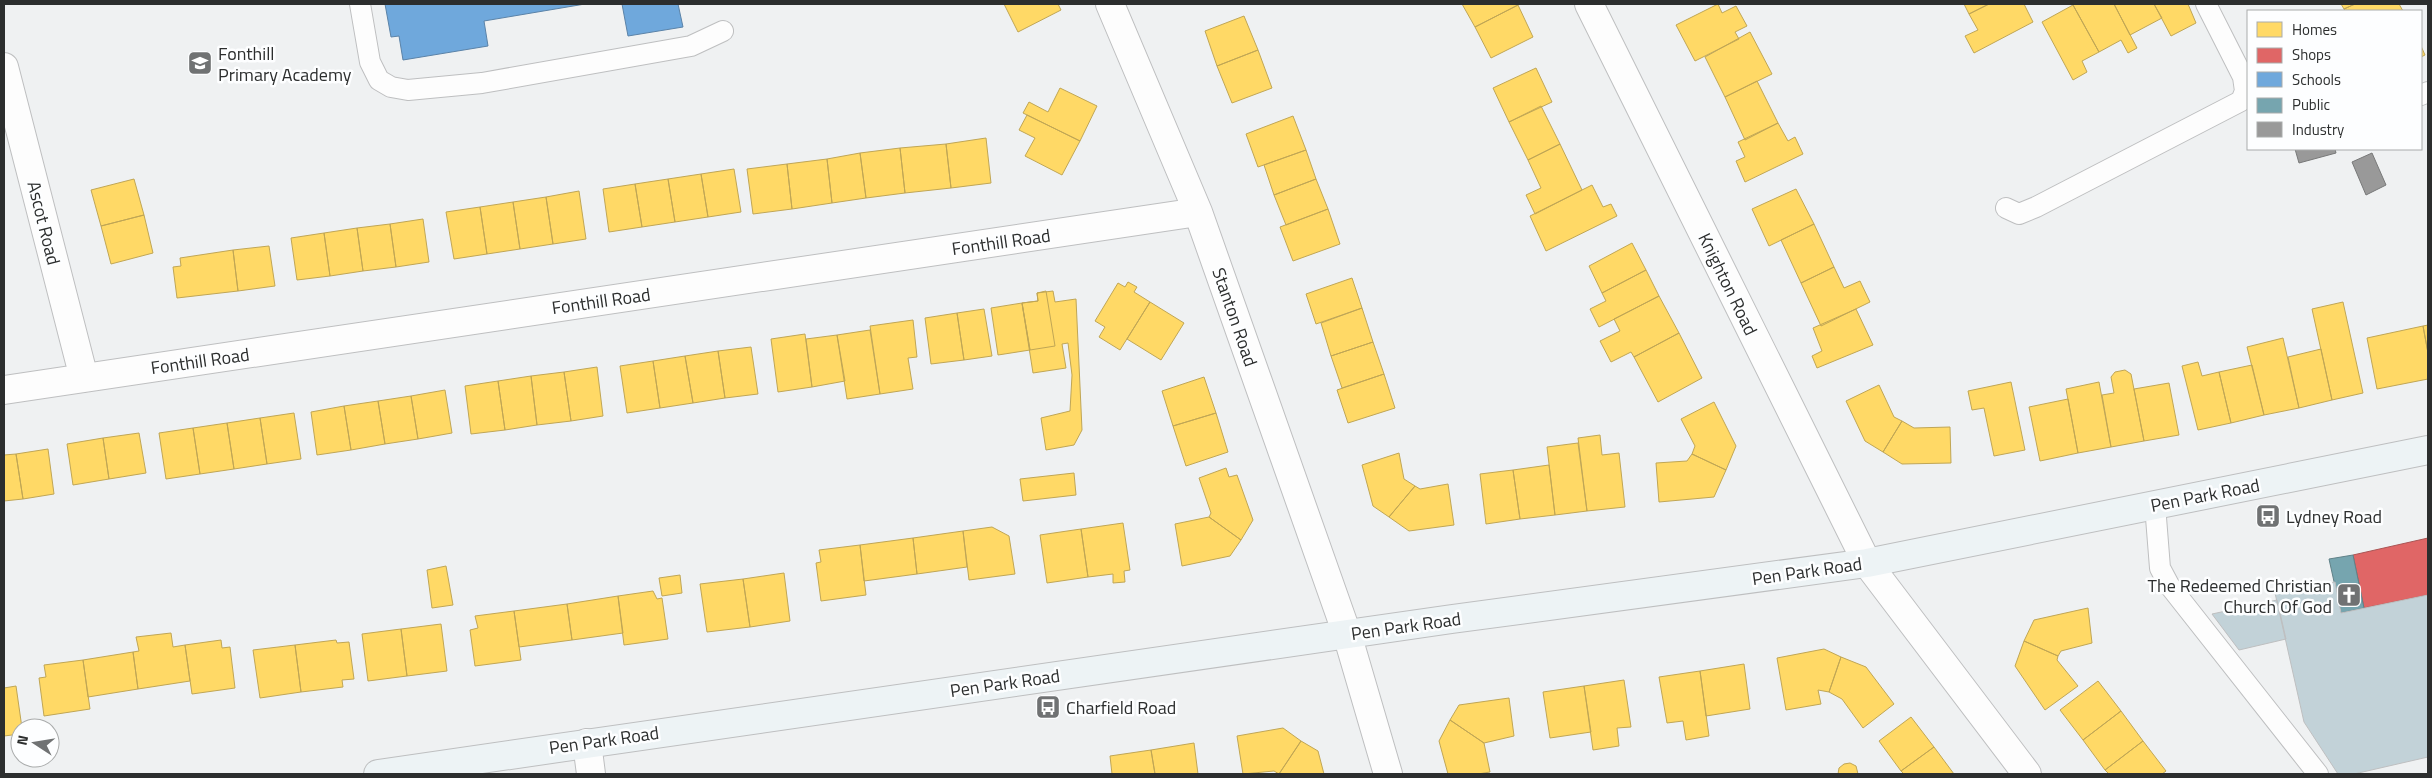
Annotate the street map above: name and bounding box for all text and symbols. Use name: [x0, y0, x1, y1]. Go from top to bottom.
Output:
legend: [2247, 10, 2422, 150]
text: Homes: [2292, 18, 2337, 41]
place label: Fonthill Primary Academy: [218, 40, 352, 88]
text: Shops: [2292, 43, 2331, 66]
school or university icon: Fonthill Primary Academy: [187, 50, 213, 76]
text: Schools: [2292, 68, 2341, 91]
text: Public: [2292, 93, 2330, 116]
text: Industry: [2292, 118, 2344, 141]
street label: Ascot Road: [21, 178, 67, 268]
street label: Fonthill Road: [950, 222, 1052, 262]
street label: Knighton Road: [1692, 228, 1764, 340]
street label: Stanton Road: [1205, 264, 1265, 370]
street label: Fonthill Road: [550, 281, 652, 321]
street label: Fonthill Road: [149, 341, 251, 381]
street label: Pen Park Road: [2148, 471, 2262, 519]
bus stop icon: Lydney Road: [2255, 503, 2281, 529]
place label: Lydney Road: [2286, 503, 2382, 530]
street label: Pen Park Road: [1750, 550, 1864, 592]
place label: The Redeemed Christian Church Of God: [2148, 572, 2332, 620]
church icon: The Redeemed Christian Church Of God: [2336, 582, 2362, 608]
street label: Pen Park Road: [1349, 605, 1463, 647]
street label: Pen Park Road: [948, 662, 1062, 704]
bus stop icon: Charfield Road: [1035, 694, 1061, 720]
place label: Charfield Road: [1066, 694, 1176, 721]
north arrow: [10, 718, 60, 768]
street label: Pen Park Road: [547, 719, 661, 761]
text: N: [11, 733, 33, 747]

